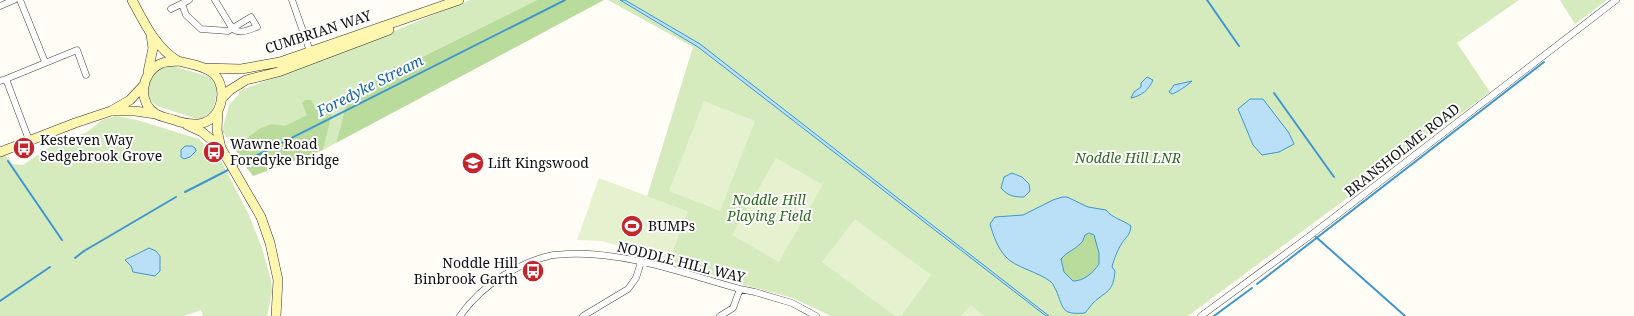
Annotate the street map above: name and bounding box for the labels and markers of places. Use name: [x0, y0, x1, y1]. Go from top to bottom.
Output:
place label: Kesteven Way Sedgebrook Grove: [40, 130, 162, 165]
place label: Wawne Road Foredyke Bridge: [230, 134, 339, 169]
bus stop icon: Kesteven Way Sedgebrook Grove: [11, 135, 37, 161]
bus stop icon: Wawne Road Foredyke Bridge: [201, 139, 227, 165]
school or university icon: Lift Kingswood: [460, 150, 486, 176]
place label: Lift Kingswood: [488, 153, 589, 172]
sports icon: BUMPs: [619, 213, 645, 239]
place label: BUMPs: [648, 216, 695, 235]
place label: Noddle Hill Binbrook Garth: [414, 253, 519, 288]
bus stop icon: Noddle Hill Binbrook Garth: [520, 258, 546, 284]

